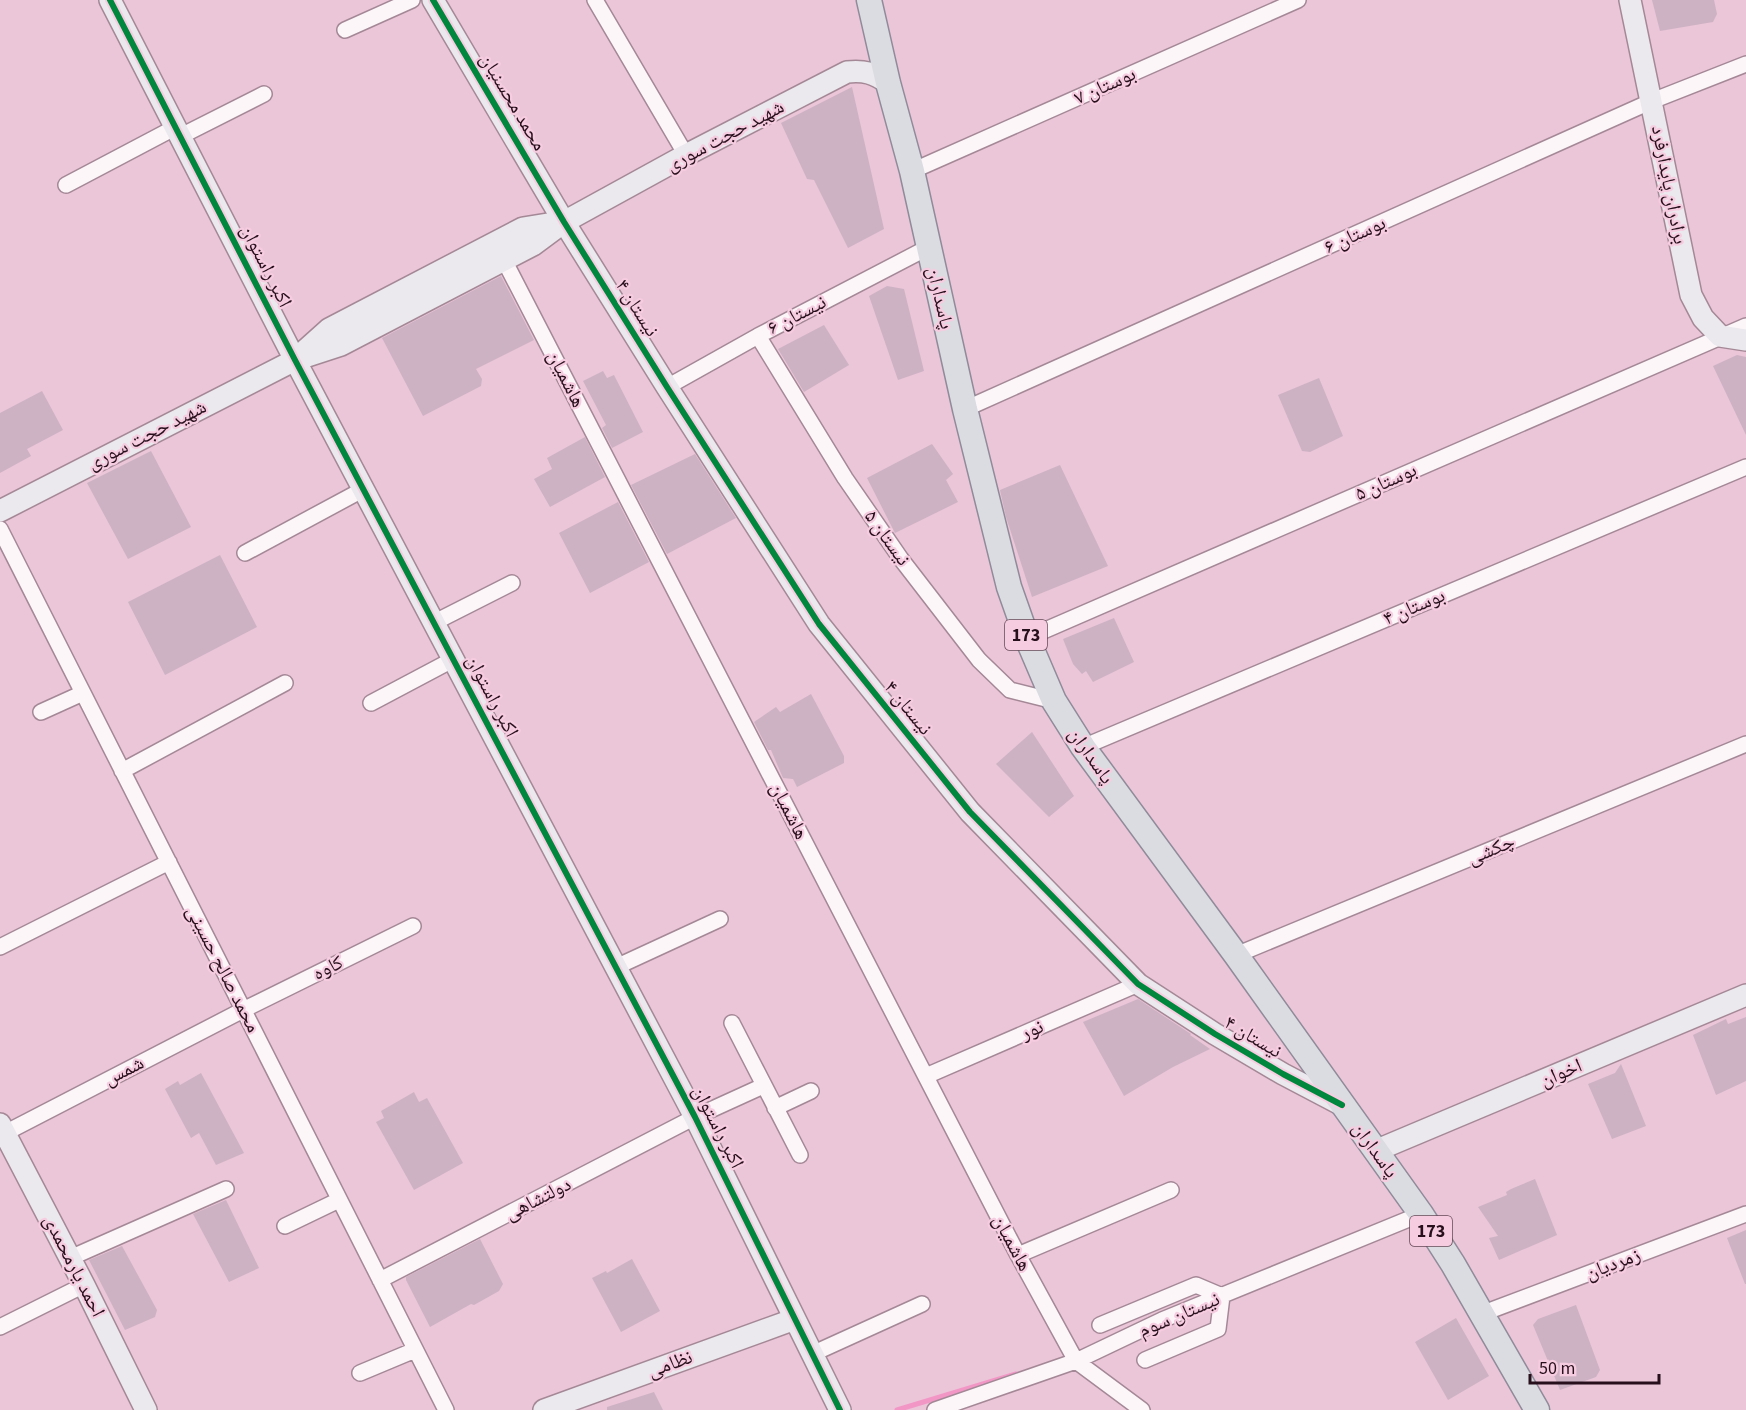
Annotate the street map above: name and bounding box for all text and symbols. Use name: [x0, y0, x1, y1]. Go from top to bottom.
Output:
street label: محمد محسنیان: [473, 48, 553, 156]
street label: بوستان ۷: [1070, 60, 1140, 112]
street label: شهید حجت سوری: [661, 93, 789, 179]
street label: برادران پایدارفرد: [1644, 123, 1694, 247]
street label: بوستان ۶: [1320, 209, 1390, 261]
street label: اکبر راستوان: [233, 220, 299, 312]
street label: پاسداران: [919, 264, 961, 332]
street label: نیستان ۴: [608, 274, 666, 342]
street label: نیستان ۶: [763, 288, 831, 342]
street label: هاشمیان: [540, 346, 592, 412]
street label: شهید حجت سوری: [83, 393, 211, 477]
street label: بوستان ۵: [1351, 456, 1421, 508]
street label: نیستان ۵: [857, 504, 917, 572]
street label: بوستان ۴: [1379, 581, 1449, 633]
road number: 173: [1005, 620, 1047, 650]
street label: اکبر راستوان: [459, 650, 525, 742]
street label: نیستان ۴: [877, 675, 939, 741]
street label: پاسداران: [1061, 722, 1121, 790]
street label: هاشمیان: [763, 778, 815, 844]
street label: چکشی: [1463, 827, 1519, 872]
street label: محمد صالح حسینی: [179, 901, 267, 1037]
street label: کاوه: [308, 949, 348, 987]
street label: نیستان ۴: [1219, 1009, 1287, 1065]
street label: نور: [1015, 1013, 1048, 1048]
street label: شمس: [99, 1049, 149, 1093]
street label: اخوان: [1536, 1052, 1586, 1094]
street label: اکبر راستوان: [685, 1081, 751, 1173]
street label: پاسداران: [1345, 1116, 1405, 1184]
street label: دولتشاهی: [500, 1170, 576, 1228]
street label: احمد یارمحمدی: [36, 1210, 112, 1322]
street label: هاشمیان: [985, 1210, 1039, 1276]
road number: 173: [1410, 1216, 1452, 1246]
street label: زمردیان: [1581, 1241, 1645, 1287]
street label: نیستان سوم: [1134, 1285, 1224, 1345]
street label: نظامی: [644, 1343, 696, 1385]
scale bar: [1530, 1347, 1659, 1385]
text: 50 m: [1539, 1356, 1575, 1381]

